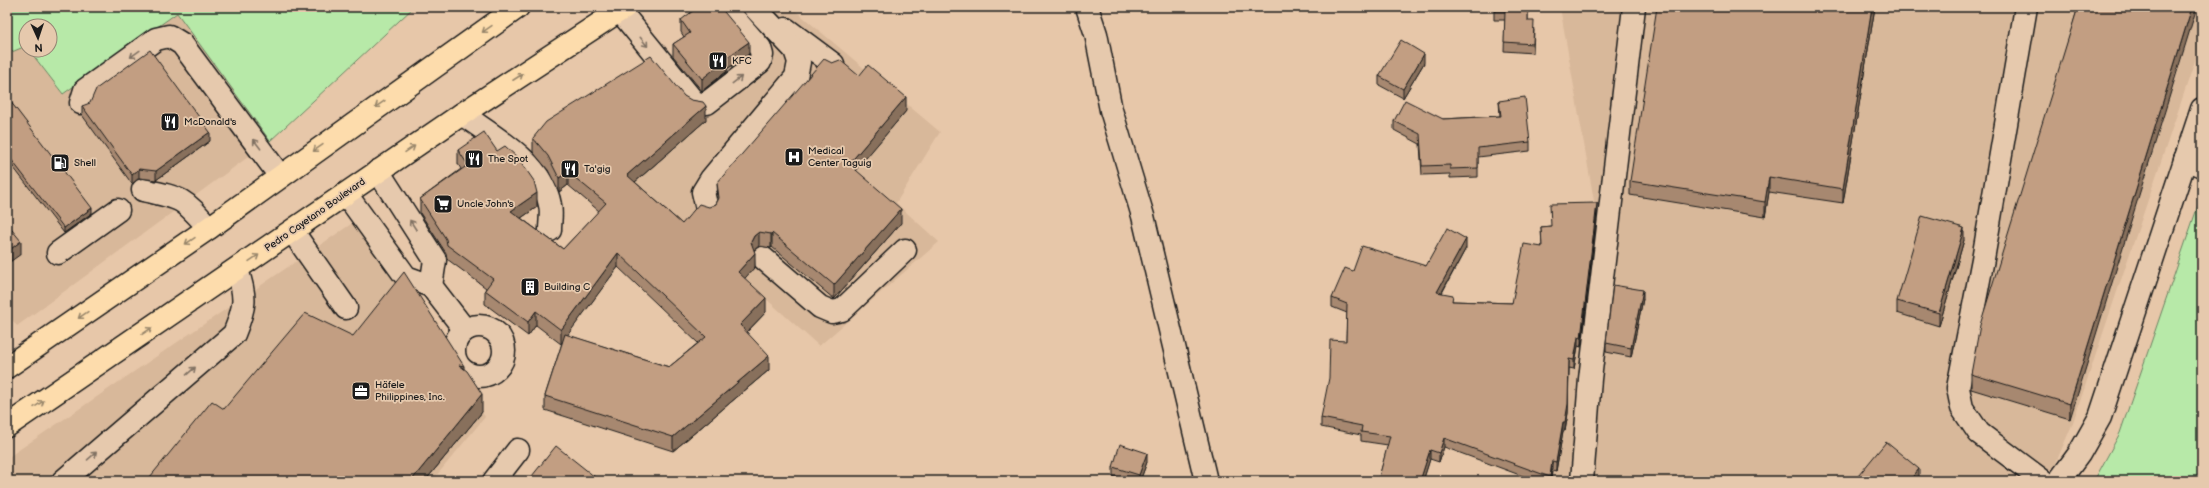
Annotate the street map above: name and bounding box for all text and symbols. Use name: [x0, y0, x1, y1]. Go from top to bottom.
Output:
north arrow: [18, 18, 58, 58]
one-way arrow: [481, 25, 492, 34]
one-way arrow: [640, 36, 649, 47]
text: N: [34, 41, 43, 54]
one-way arrow: [130, 50, 141, 58]
restaurant icon: KFC: [707, 50, 729, 72]
place label: KFC: [732, 55, 752, 67]
one-way arrow: [513, 73, 524, 82]
one-way arrow: [731, 75, 742, 84]
one-way arrow: [375, 100, 386, 108]
restaurant icon: McDonald's: [159, 111, 181, 133]
place label: McDonald's: [184, 116, 237, 128]
one-way arrow: [252, 139, 261, 150]
one-way arrow: [313, 144, 324, 152]
one-way arrow: [404, 145, 415, 153]
place label: Medical Center Taguig: [808, 145, 872, 169]
hospital icon: Medical Center Taguig: [783, 146, 805, 168]
restaurant icon: The Spot: [463, 148, 485, 170]
fuel station icon: Shell: [49, 152, 71, 174]
place label: The Spot: [488, 153, 528, 165]
place label: Shell: [74, 157, 96, 169]
restaurant icon: Ta'gig: [559, 158, 581, 180]
place label: Ta'gig: [584, 163, 611, 175]
street label: Pedro Cayetano Boulevard: [262, 176, 368, 254]
supermarket icon: Uncle John's: [432, 193, 454, 215]
place label: Uncle John's: [457, 198, 514, 210]
one-way arrow: [409, 219, 417, 231]
one-way arrow: [185, 237, 196, 245]
one-way arrow: [249, 254, 260, 262]
building icon: Building C: [519, 276, 541, 298]
place label: Building C: [544, 281, 590, 293]
one-way arrow: [78, 311, 89, 319]
one-way arrow: [141, 327, 152, 335]
one-way arrow: [186, 366, 196, 376]
place label: Häfele Philippines, Inc.: [375, 379, 445, 403]
office icon: Häfele Philippines, Inc.: [350, 380, 372, 402]
one-way arrow: [33, 400, 44, 408]
one-way arrow: [87, 451, 98, 460]

